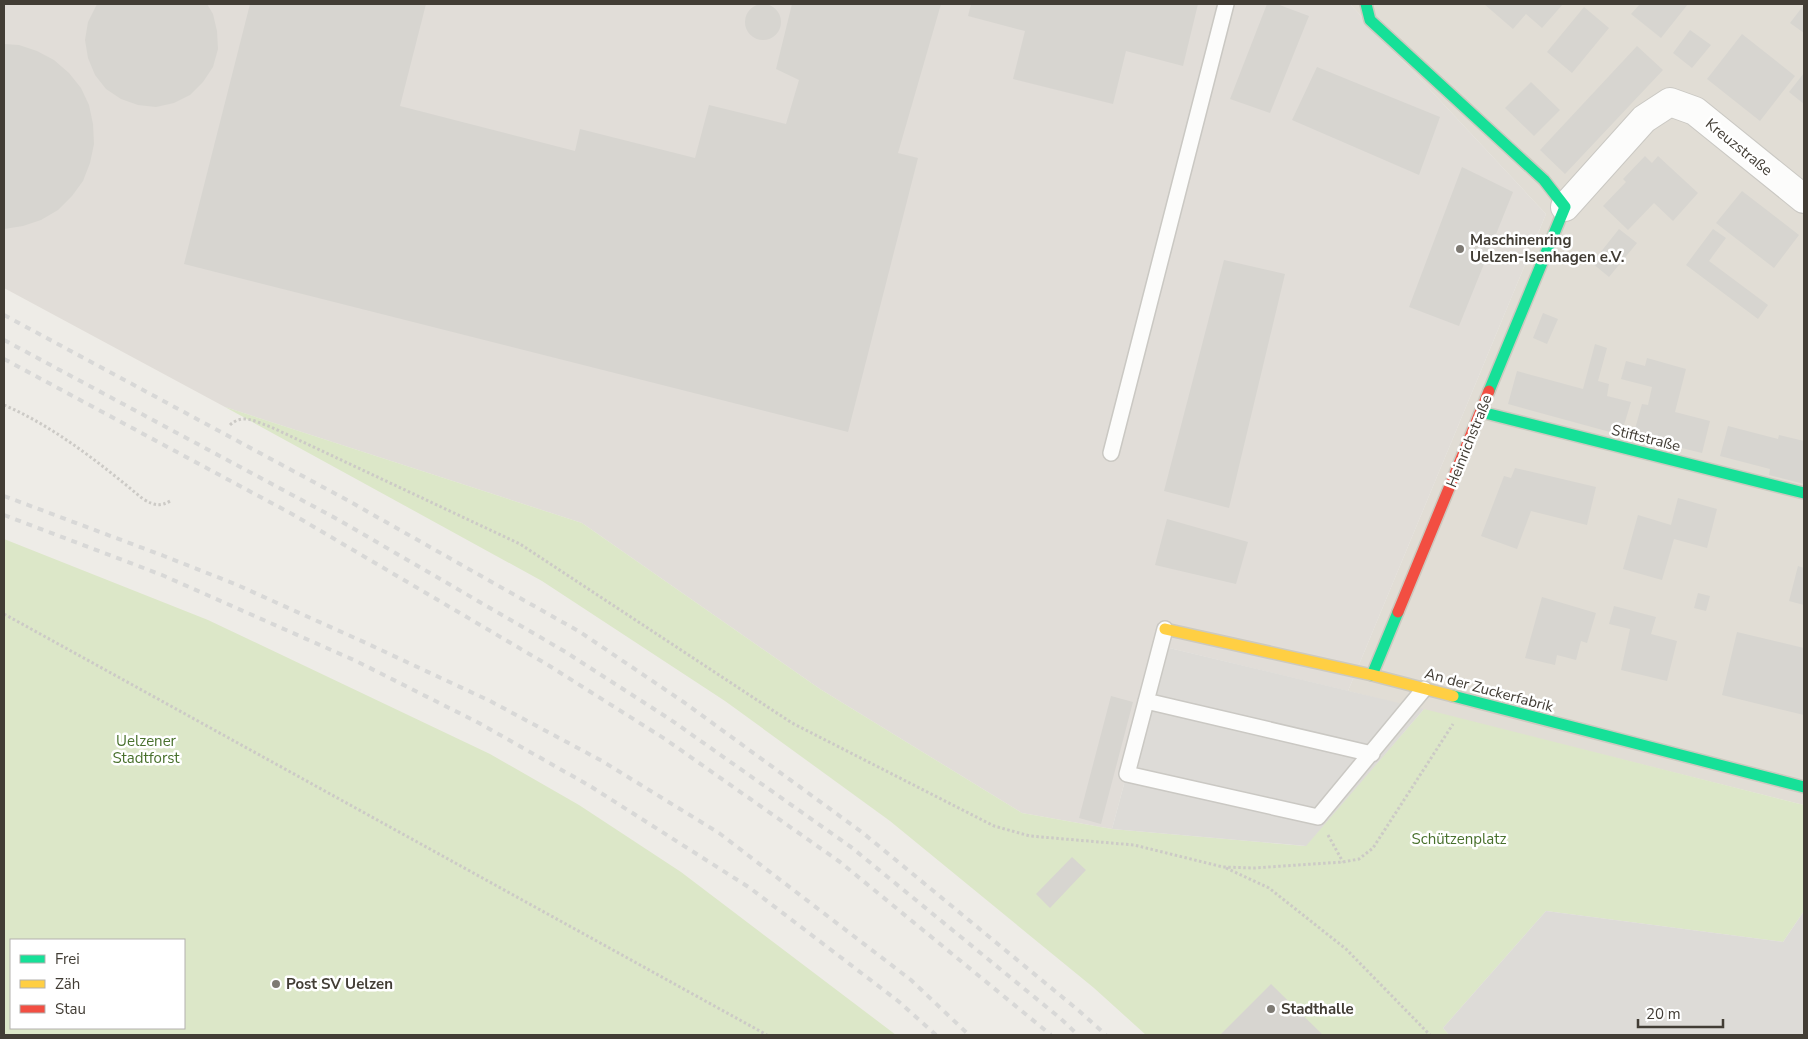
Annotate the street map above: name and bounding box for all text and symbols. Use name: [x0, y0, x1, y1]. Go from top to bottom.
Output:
street label: Kreuzstraße: [1701, 114, 1777, 180]
place label: Maschinenring Uelzen-Isenhagen e.V.: [1470, 230, 1624, 267]
marker: Maschinenring Uelzen-Isenhagen e.V.: [1454, 243, 1466, 255]
street label: Heinrichstraße: [1441, 392, 1497, 490]
street label: Stiftstraße: [1609, 420, 1683, 456]
street label: An der Zuckerfabrik: [1423, 663, 1556, 717]
park label: Uelzener Stadtforst: [112, 731, 180, 768]
park label: Schützenplatz: [1412, 829, 1507, 849]
legend: [10, 939, 185, 1029]
text: Frei: [55, 949, 80, 969]
text: Zäh: [55, 974, 80, 994]
place label: Post SV Uelzen: [286, 974, 393, 994]
marker: Post SV Uelzen: [270, 978, 282, 990]
scale bar: [1638, 996, 1723, 1028]
text: Stau: [55, 999, 86, 1019]
place label: Stadthalle: [1281, 999, 1354, 1019]
marker: Stadthalle: [1265, 1003, 1277, 1015]
text: 20 m: [1646, 1004, 1681, 1024]

